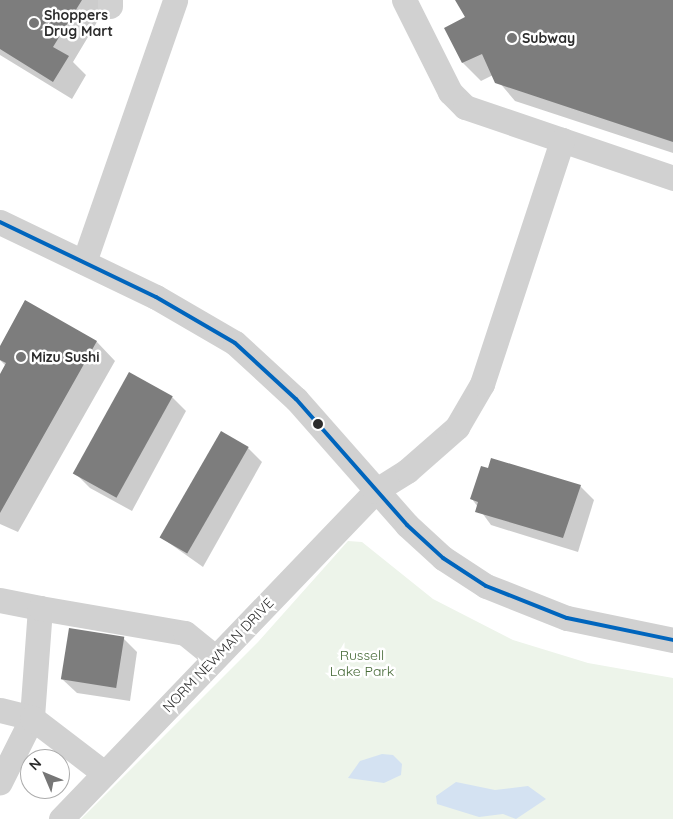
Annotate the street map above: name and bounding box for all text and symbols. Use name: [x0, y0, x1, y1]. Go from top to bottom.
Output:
place label: Shoppers Drug Mart: [44, 7, 113, 40]
marker: Shoppers Drug Mart: [28, 17, 40, 29]
place label: Subway: [522, 30, 575, 46]
marker: Subway: [506, 32, 518, 44]
place label: Mizu Sushi: [31, 349, 100, 365]
marker: Mizu Sushi: [15, 351, 27, 363]
unlabelled marker: [313, 419, 323, 429]
street label: NORM NEWMAN DRIVE: [159, 594, 277, 716]
park label: Russell Lake Park: [330, 647, 394, 680]
north arrow: [20, 749, 70, 799]
text: N: [25, 754, 45, 774]

